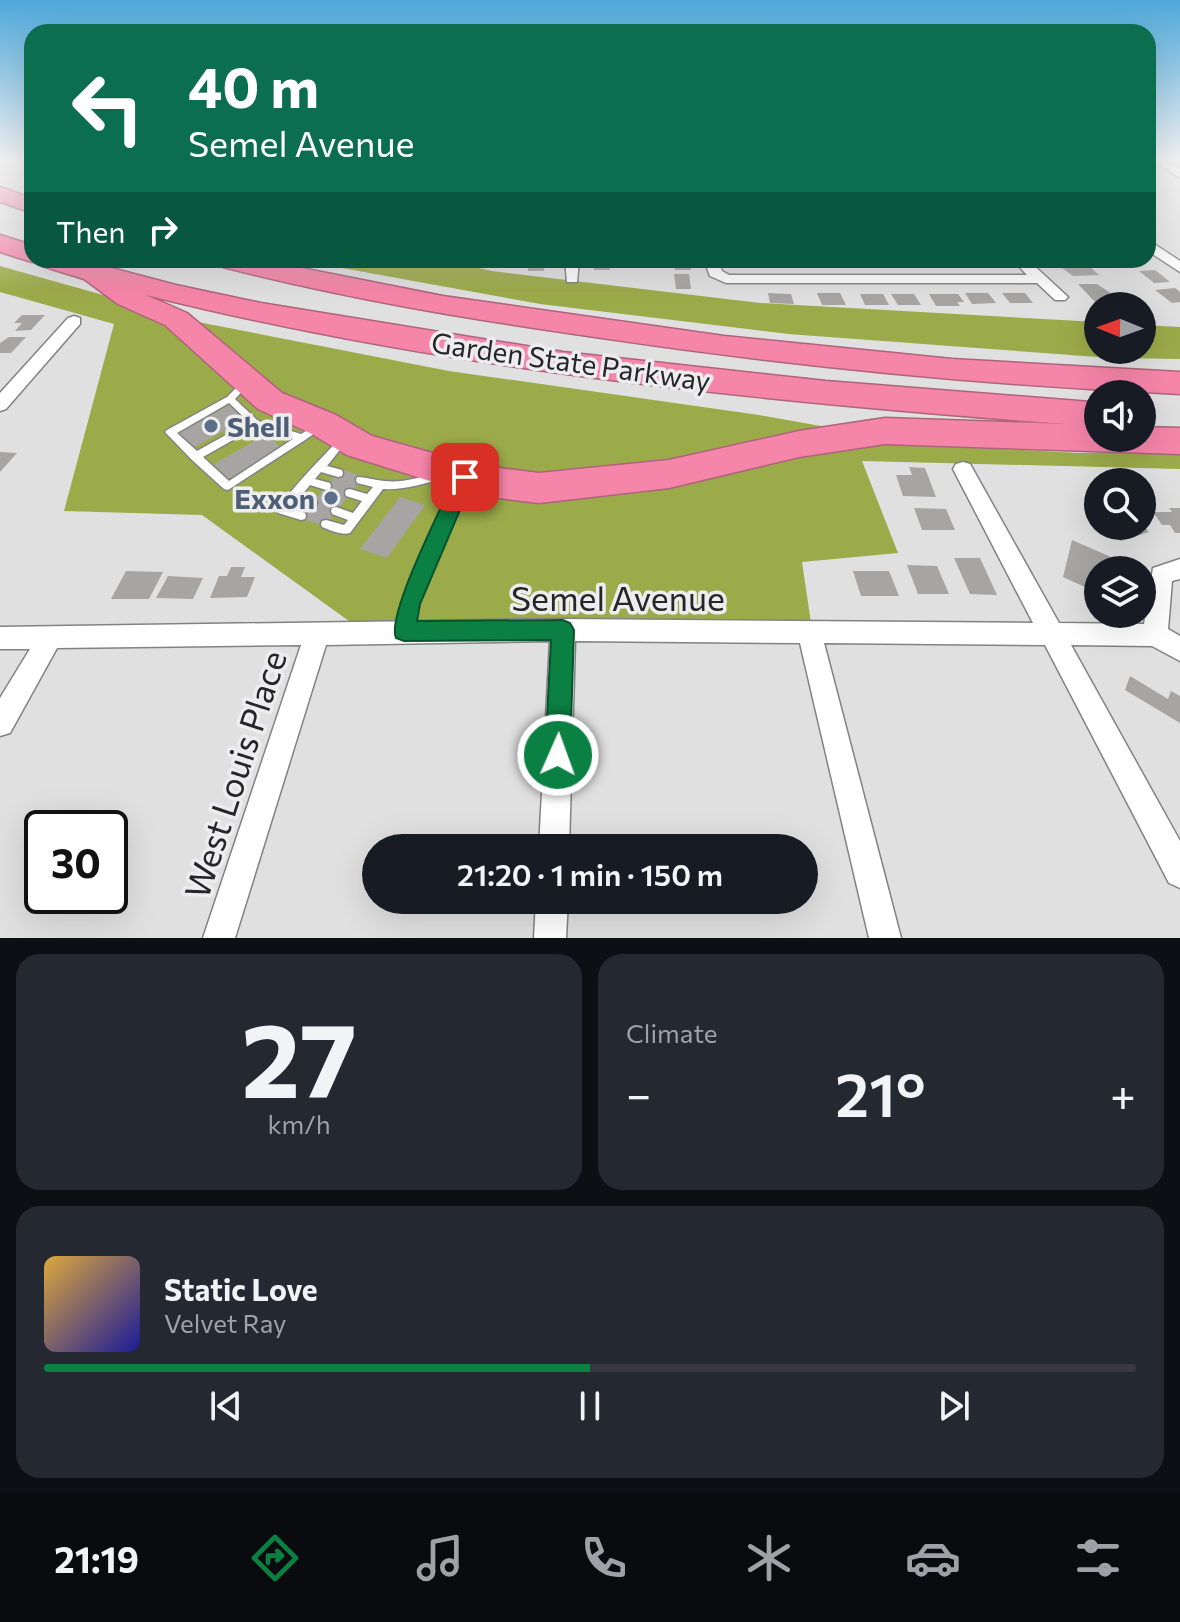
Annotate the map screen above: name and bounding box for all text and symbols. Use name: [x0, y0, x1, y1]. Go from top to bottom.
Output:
text: 40 m: [188, 51, 319, 120]
icon: left: [56, 56, 160, 160]
text: Semel Avenue: [188, 120, 415, 164]
icon: right: [141, 208, 185, 252]
text: Then: [56, 212, 125, 249]
north arrow: [1084, 292, 1156, 364]
map controls: [1084, 292, 1156, 628]
street label: Garden State Parkway: [429, 325, 713, 397]
button: sound: [1084, 380, 1156, 452]
place label: Shell: [227, 409, 290, 443]
marker: Shell: [202, 417, 220, 435]
pin: [431, 443, 499, 511]
icon: arrive: [443, 455, 487, 499]
button: search: [1084, 468, 1156, 540]
place label: Exxon: [234, 481, 315, 515]
marker: Exxon: [322, 489, 340, 507]
button: layers: [1084, 556, 1156, 628]
street label: Semel Avenue: [511, 576, 725, 618]
street label: West Louis Place: [174, 645, 294, 903]
position arrow: [516, 713, 600, 797]
speed limit sign: 30: [24, 810, 128, 914]
text: 21:20 · 1 min · 150 m: [457, 855, 723, 892]
text: 27: [241, 992, 357, 1119]
text: Climate: [626, 1017, 718, 1048]
text: 21°: [835, 1056, 926, 1129]
text: −: [626, 1066, 651, 1120]
text: +: [1110, 1066, 1136, 1120]
text: km/h: [267, 1108, 331, 1139]
text: Static Love: [164, 1270, 318, 1307]
text: Velvet Ray: [164, 1307, 287, 1338]
icon: previous: [204, 1384, 248, 1428]
icon: pause: [568, 1384, 612, 1428]
icon: next: [932, 1384, 976, 1428]
icon: directions: [247, 1530, 303, 1586]
icon: music: [412, 1530, 468, 1586]
icon: phone: [576, 1530, 632, 1586]
icon: climate: [741, 1530, 797, 1586]
icon: car: [905, 1530, 961, 1586]
icon: filters: [1070, 1530, 1126, 1586]
text: 21:19: [54, 1536, 139, 1580]

